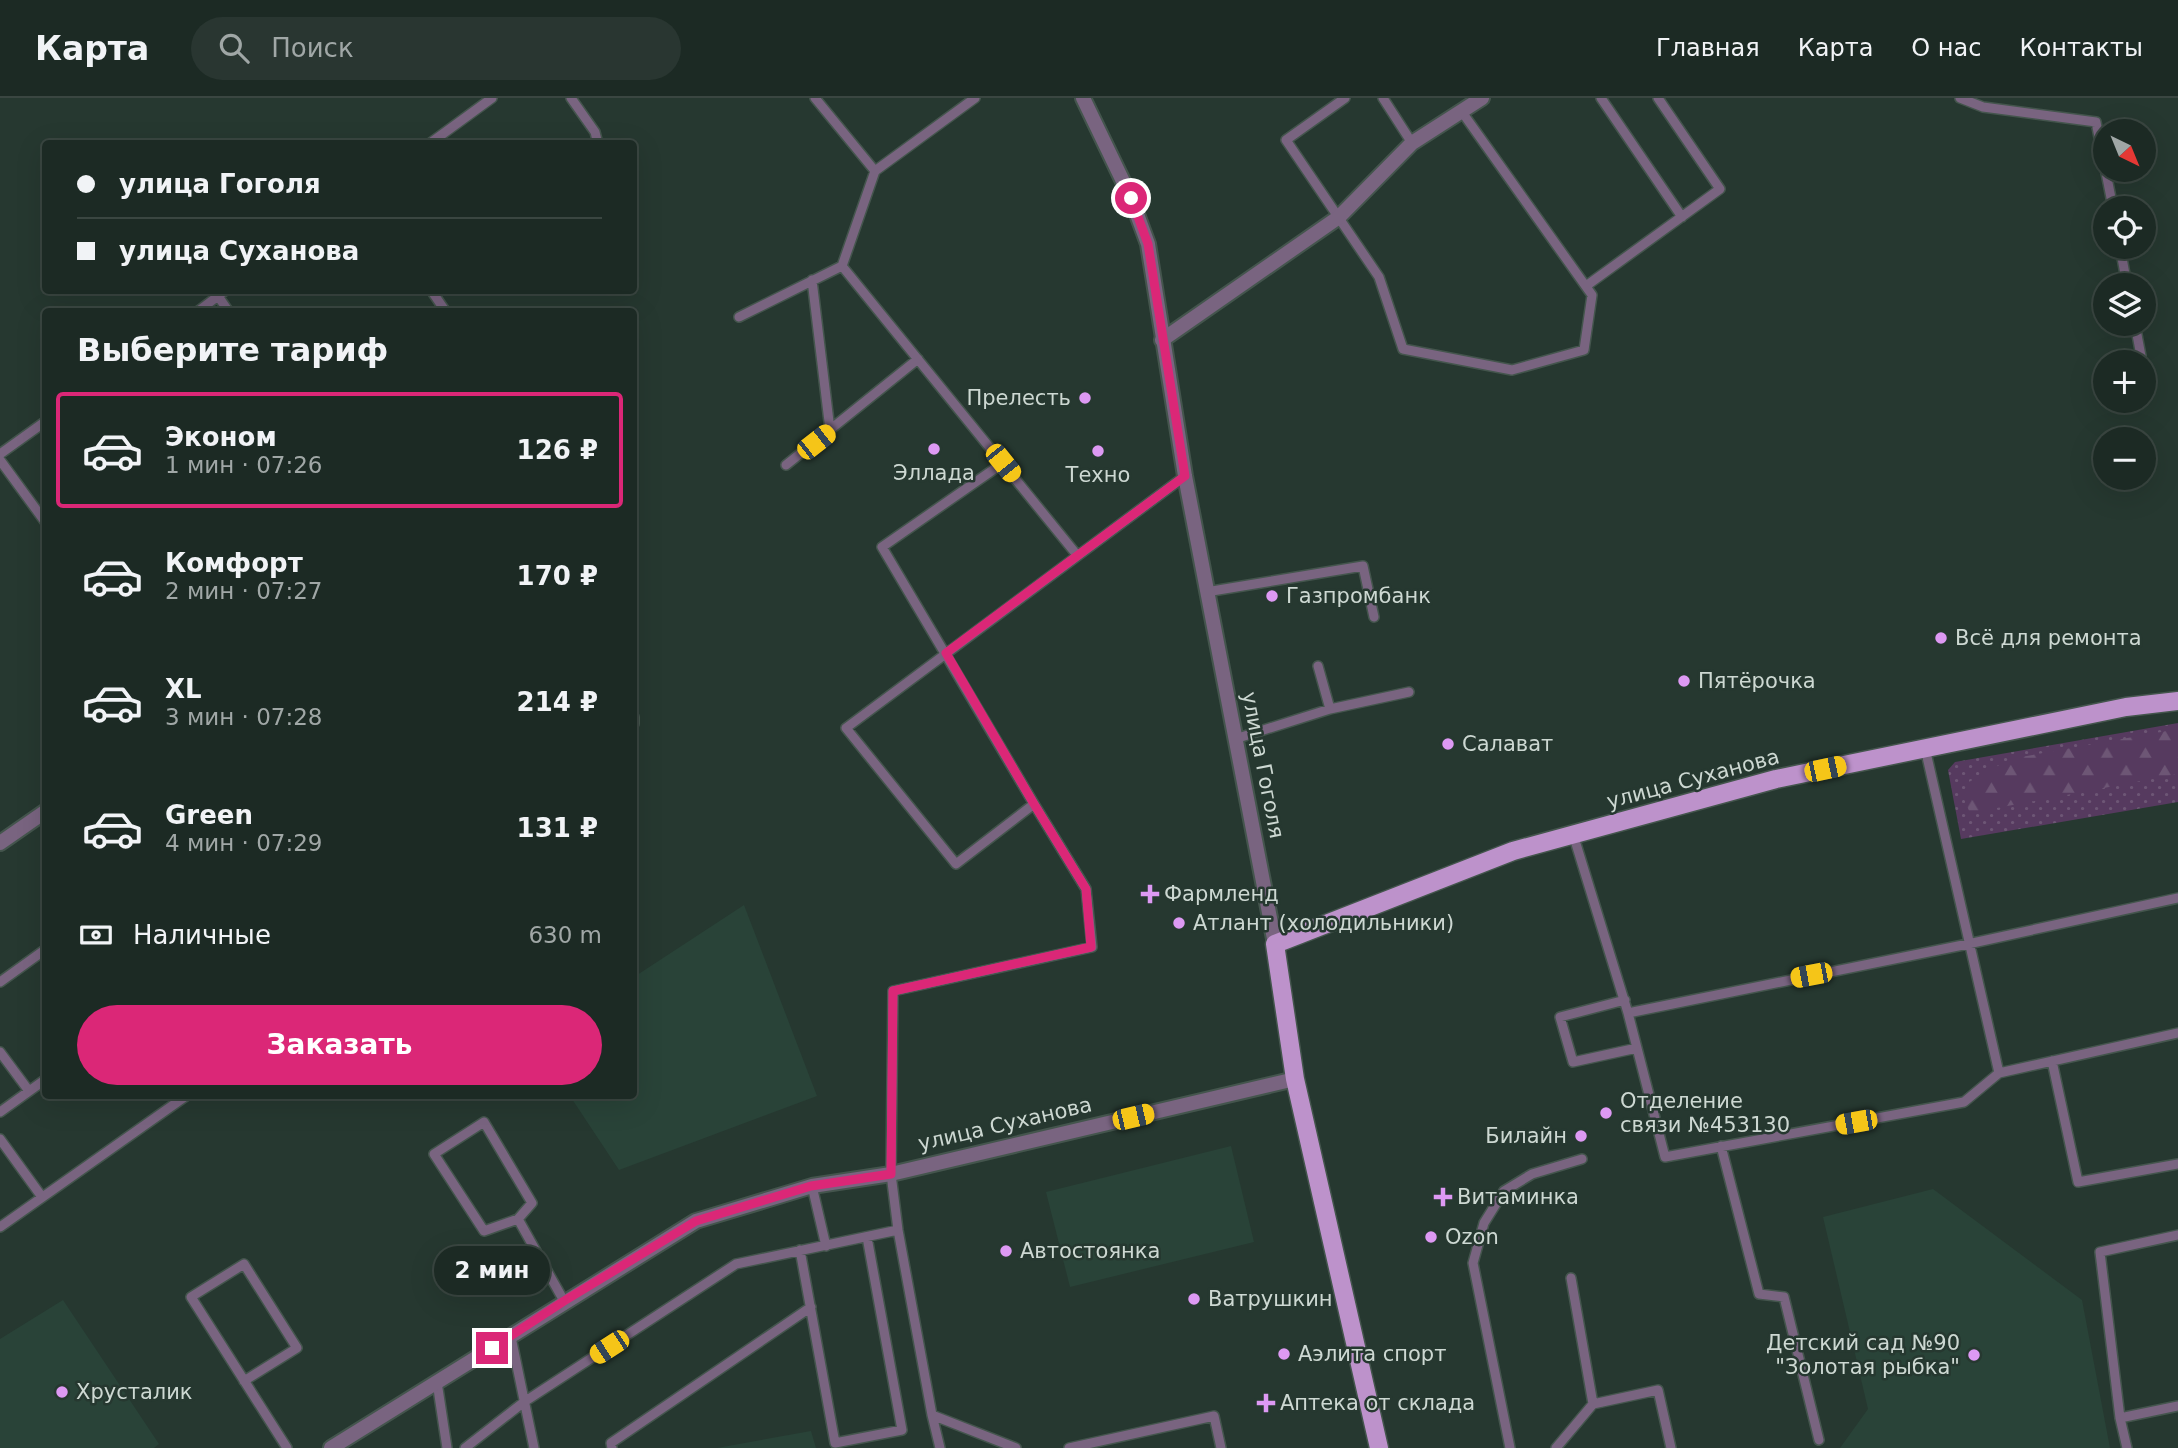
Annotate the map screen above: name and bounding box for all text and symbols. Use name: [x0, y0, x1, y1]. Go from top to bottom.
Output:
search box: [191, 17, 681, 80]
text: Карта: [35, 29, 149, 68]
icon: search: [215, 29, 253, 67]
text: Поиск: [271, 33, 354, 63]
text: Главная: [1656, 34, 1760, 62]
text: Карта: [1798, 34, 1873, 62]
text: О нас: [1911, 34, 1981, 62]
text: Контакты: [2019, 34, 2143, 62]
north arrow: [2093, 119, 2156, 182]
map controls: [2093, 119, 2156, 490]
text: улица Гоголя: [119, 169, 321, 199]
route start: [1115, 182, 1147, 214]
button: locate: [2093, 196, 2156, 259]
text: улица Суханова: [119, 236, 359, 266]
button: layers: [2093, 273, 2156, 336]
text: Выберите тариф: [77, 331, 388, 369]
button: +: [2093, 350, 2156, 413]
place label: Прелесть: [966, 386, 1071, 410]
marker: Прелесть: [1077, 390, 1093, 406]
icon: car: [81, 419, 144, 482]
car: [793, 421, 840, 463]
text: Эконом: [165, 422, 277, 452]
button: −: [2093, 427, 2156, 490]
text: 126 ₽: [517, 435, 598, 465]
car: [982, 440, 1025, 486]
marker: Эллада: [926, 441, 942, 457]
marker: Техно: [1090, 443, 1106, 459]
text: 1 мин · 07:26: [165, 452, 323, 478]
place label: Эллада: [893, 461, 975, 485]
place label: Техно: [1065, 463, 1130, 487]
icon: car: [81, 545, 144, 608]
text: Комфорт: [165, 548, 303, 578]
text: 170 ₽: [517, 561, 598, 591]
text: 2 мин · 07:27: [165, 578, 323, 604]
place label: Газпромбанк: [1286, 584, 1431, 608]
marker: Газпромбанк: [1264, 588, 1280, 604]
place label: Всё для ремонта: [1955, 626, 2142, 650]
marker: Всё для ремонта: [1933, 630, 1949, 646]
place label: Пятёрочка: [1698, 669, 1816, 693]
icon: car: [81, 671, 144, 734]
marker: Пятёрочка: [1676, 673, 1692, 689]
text: XL: [165, 674, 202, 704]
text: 214 ₽: [517, 687, 598, 717]
street label: улица Гоголя: [1237, 690, 1289, 840]
text: 3 мин · 07:28: [165, 704, 323, 730]
place label: Салават: [1462, 732, 1553, 756]
marker: Салават: [1440, 736, 1456, 752]
street label: улица Суханова: [1604, 744, 1782, 814]
car: [1803, 754, 1848, 784]
icon: car: [81, 797, 144, 860]
text: Green: [165, 800, 253, 830]
text: 131 ₽: [517, 813, 598, 843]
text: 4 мин · 07:29: [165, 830, 323, 856]
place label: Фармленд: [1164, 882, 1279, 906]
marker: Фармленд: [1142, 886, 1158, 902]
place label: Атлант (холодильники): [1193, 911, 1454, 935]
marker: Атлант (холодильники): [1171, 915, 1187, 931]
icon: cash: [77, 916, 115, 954]
text: Наличные: [133, 920, 271, 950]
text: 630 m: [528, 922, 602, 948]
car: [1789, 961, 1834, 989]
button: Заказать: [77, 1005, 602, 1085]
place label: Отделение связи №453130: [1620, 1089, 1790, 1137]
street label: улица Суханова: [916, 1092, 1094, 1156]
car: [1111, 1102, 1156, 1132]
marker: Отделение связи №453130: [1598, 1105, 1614, 1121]
car: [1834, 1108, 1879, 1136]
place label: Билайн: [1485, 1124, 1567, 1148]
marker: Билайн: [1573, 1128, 1589, 1144]
place label: Витаминка: [1457, 1185, 1579, 1209]
marker: Витаминка: [1435, 1189, 1451, 1205]
place label: Ozon: [1445, 1225, 1499, 1249]
marker: Ozon: [1423, 1229, 1439, 1245]
place label: Автостоянка: [1020, 1239, 1160, 1263]
marker: Автостоянка: [998, 1243, 1014, 1259]
callout: 2 мин: [434, 1246, 550, 1296]
text: 2 мин: [455, 1257, 529, 1283]
place label: Ватрушкин: [1208, 1287, 1333, 1311]
marker: Ватрушкин: [1186, 1291, 1202, 1307]
car: [586, 1327, 633, 1367]
place label: Детский сад №90 "Золотая рыбка": [1766, 1331, 1960, 1379]
route end: [476, 1332, 508, 1364]
place label: Аэлита спорт: [1298, 1342, 1446, 1366]
marker: Аэлита спорт: [1276, 1346, 1292, 1362]
marker: Детский сад №90 "Золотая рыбка": [1966, 1347, 1982, 1363]
place label: Хрусталик: [76, 1380, 193, 1404]
marker: Хрусталик: [54, 1384, 70, 1400]
place label: Аптека от склада: [1280, 1391, 1475, 1415]
marker: Аптека от склада: [1258, 1395, 1274, 1411]

